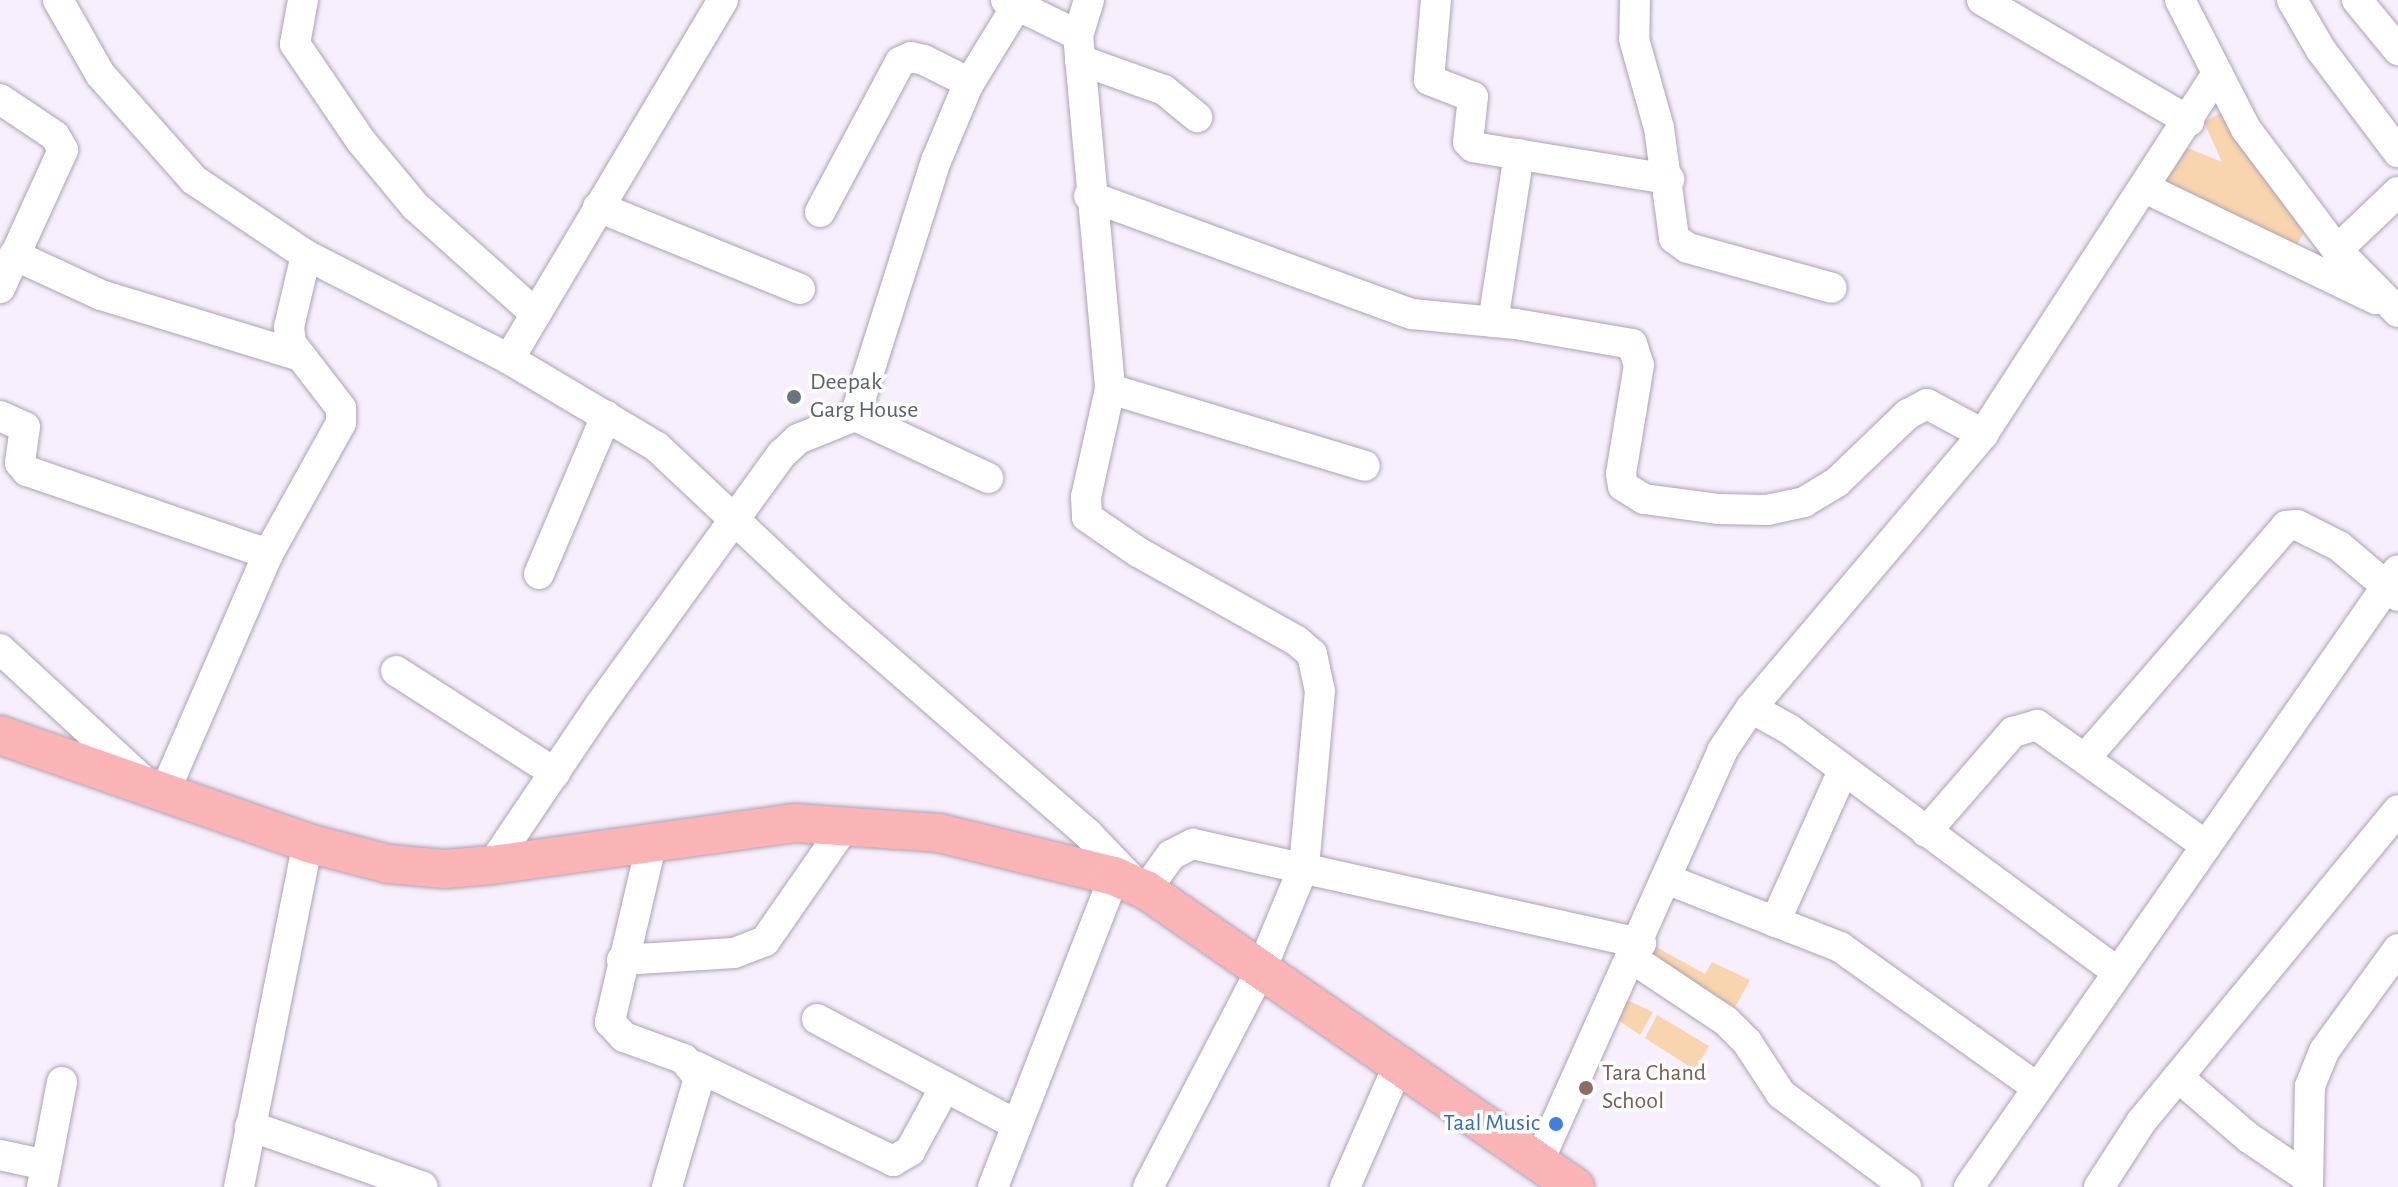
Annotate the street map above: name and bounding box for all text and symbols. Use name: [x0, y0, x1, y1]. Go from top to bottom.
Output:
place label: Deepak Garg House: [810, 369, 918, 425]
marker: Deepak Garg House: [785, 388, 803, 406]
place label: Tara Chand School: [1602, 1060, 1706, 1116]
marker: Tara Chand School: [1577, 1079, 1595, 1097]
place label: Taal Music: [1443, 1110, 1540, 1138]
marker: Taal Music: [1547, 1115, 1565, 1133]

